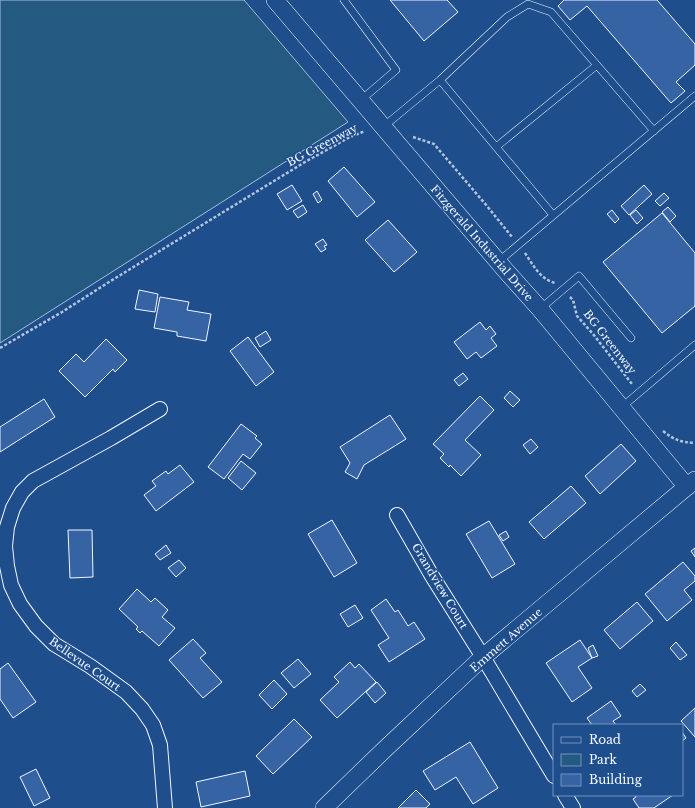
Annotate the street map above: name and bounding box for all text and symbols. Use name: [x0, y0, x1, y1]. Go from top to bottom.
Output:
street label: BG Greenway: [284, 121, 360, 169]
street label: Fitzgerald Industrial Drive: [428, 182, 536, 304]
street label: BG Greenway: [581, 307, 639, 377]
street label: Grandview Court: [409, 541, 472, 632]
street label: Emmett Avenue: [467, 605, 545, 675]
street label: Bellevue Court: [46, 634, 124, 694]
legend: [553, 724, 683, 796]
text: Road: [589, 732, 621, 747]
text: Park: [589, 752, 617, 767]
text: Building: [589, 772, 643, 787]

